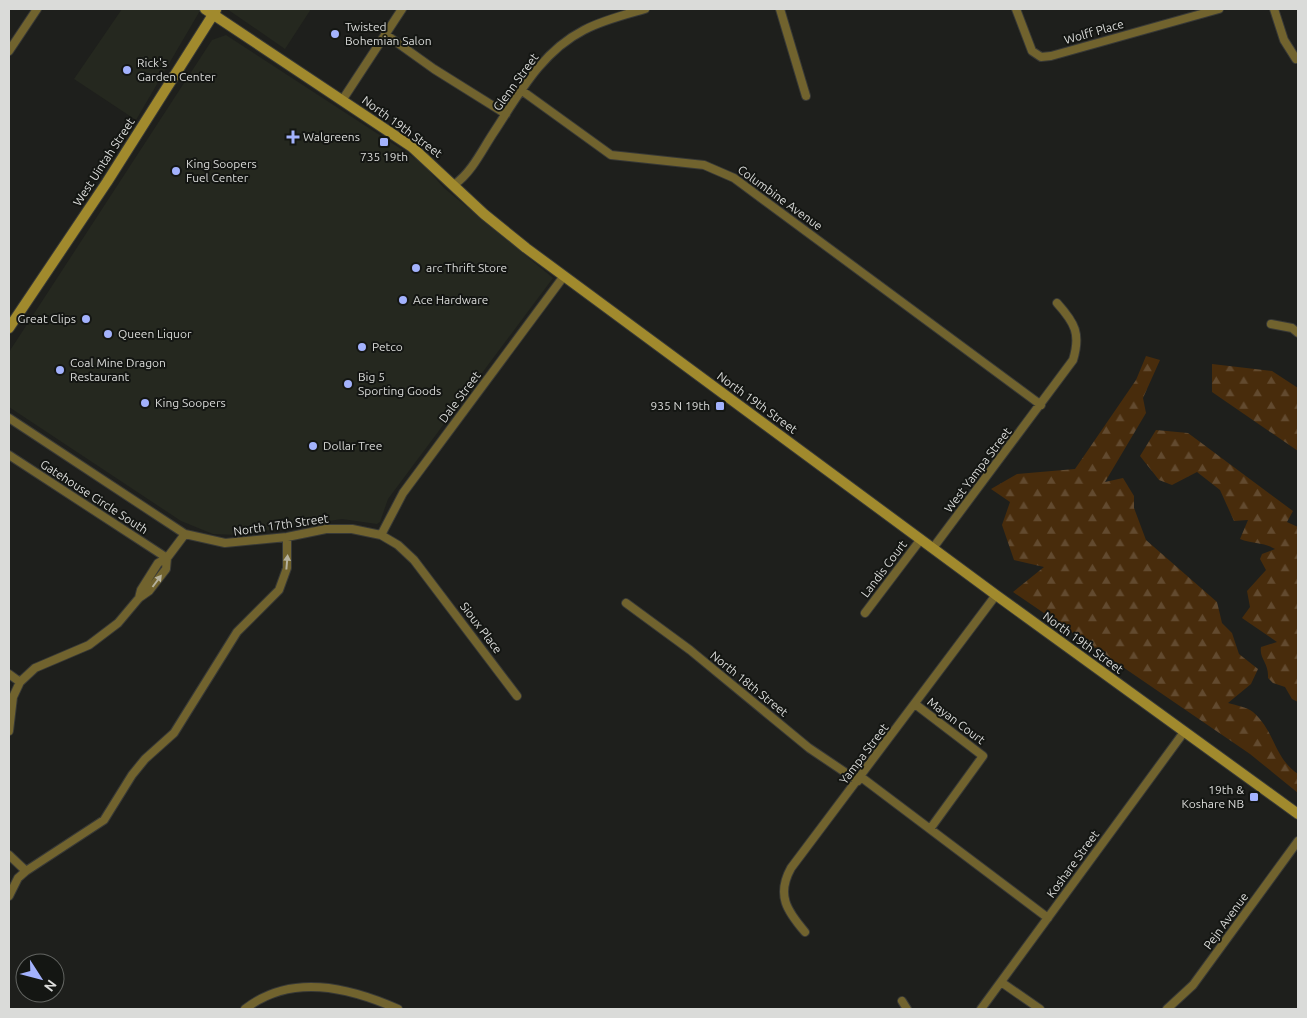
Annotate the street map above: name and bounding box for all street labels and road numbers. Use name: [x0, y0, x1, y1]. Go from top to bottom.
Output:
street label: Wolff Place: [1062, 17, 1125, 46]
street label: Glenn Street: [490, 50, 541, 113]
street label: North 19th Street: [360, 93, 445, 160]
street label: West Uintah Street: [70, 115, 137, 208]
street label: Columbine Avenue: [735, 163, 825, 233]
street label: Dale Street: [436, 368, 483, 425]
street label: North 19th Street: [715, 369, 800, 436]
street label: West Yampa Street: [942, 425, 1014, 515]
street label: Gatehouse Circle South: [38, 457, 150, 536]
street label: North 17th Street: [233, 511, 330, 538]
street label: Landis Court: [858, 538, 909, 600]
street label: Sioux Place: [458, 600, 505, 656]
street label: North 19th Street: [1041, 609, 1126, 676]
street label: North 18th Street: [708, 648, 791, 719]
street label: Mayan Court: [925, 695, 988, 747]
street label: Yampa Street: [837, 721, 891, 787]
street label: Koshare Street: [1044, 827, 1101, 900]
street label: Pejn Avenue: [1201, 890, 1250, 951]

